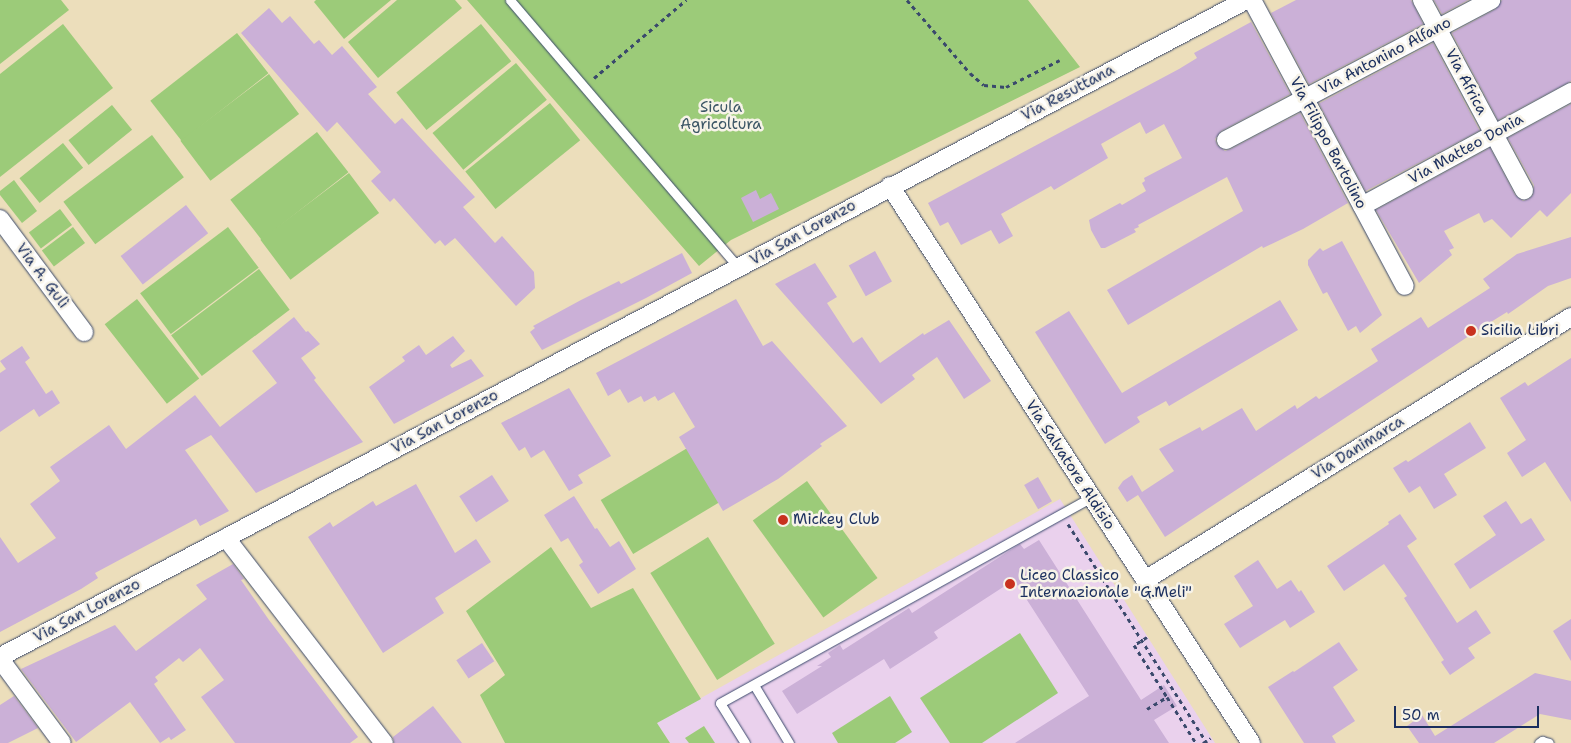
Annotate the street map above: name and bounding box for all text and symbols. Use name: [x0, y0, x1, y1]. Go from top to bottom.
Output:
street label: Via Antonino Alfano: [1316, 13, 1454, 99]
street label: Via Africa: [1441, 46, 1491, 118]
street label: Via Resuttana: [1018, 61, 1118, 125]
street label: Via Filippo Bartolino: [1286, 74, 1370, 212]
park label: Sicula Agricoltura: [680, 98, 762, 133]
street label: Via Matteo Donia: [1406, 110, 1526, 188]
street label: Via San Lorenzo: [747, 196, 859, 270]
street label: Via A. Gulì: [12, 240, 72, 312]
place label: Sicilia Libri: [1481, 322, 1559, 340]
marker: Sicilia Libri: [1465, 325, 1477, 337]
street label: Via San Lorenzo: [389, 386, 501, 458]
street label: Via Salvatore Aldisio: [1021, 397, 1119, 533]
street label: Via Danimarca: [1309, 412, 1407, 484]
place label: Mickey Club: [793, 511, 880, 529]
marker: Mickey Club: [777, 514, 789, 526]
place label: Liceo Classico Internazionale "G.Meli": [1020, 566, 1192, 601]
street label: Via San Lorenzo: [31, 575, 143, 647]
marker: Liceo Classico Internazionale "G.Meli": [1004, 578, 1016, 590]
scale bar: [1396, 696, 1541, 728]
text: 50 m: [1402, 705, 1440, 725]

